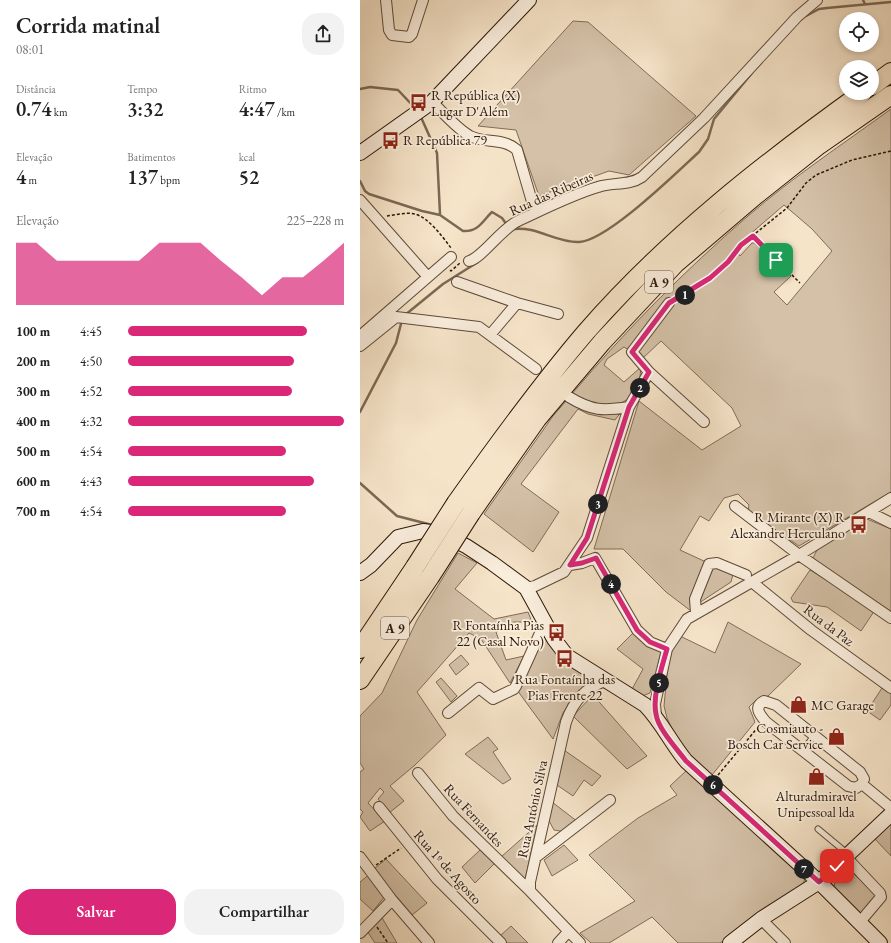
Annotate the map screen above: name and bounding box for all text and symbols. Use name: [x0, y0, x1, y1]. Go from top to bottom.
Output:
text: Corrida matinal: [16, 11, 160, 40]
map controls: [839, 12, 879, 100]
button: locate: [839, 12, 879, 52]
button: share: [302, 13, 344, 55]
text: 08:01: [16, 41, 44, 58]
button: layers: [839, 60, 879, 100]
text: Distância: [16, 82, 56, 96]
text: Tempo: [127, 82, 158, 96]
text: Ritmo: [239, 82, 267, 96]
place label: R República (X) Lugar D'Além: [431, 86, 520, 120]
bus stop icon: R República (X) Lugar D'Além: [408, 93, 428, 113]
text: 0.74: [16, 96, 52, 122]
text: 3:32: [127, 96, 164, 122]
text: 4:47: [239, 96, 275, 122]
text: km: [52, 105, 68, 119]
text: /km: [275, 105, 295, 119]
bus stop icon: R República 79: [380, 130, 400, 150]
place label: R República 79: [403, 131, 487, 149]
text: Elevação: [16, 150, 52, 164]
text: Batimentos: [127, 150, 175, 164]
text: kcal: [239, 150, 255, 164]
text: 4: [16, 164, 26, 190]
text: 137: [127, 164, 158, 190]
text: 52: [239, 164, 259, 190]
street label: Rua das Ribeiras: [506, 166, 596, 220]
text: m: [26, 173, 37, 187]
text: bpm: [158, 173, 180, 187]
text: Elevação: [16, 212, 59, 229]
text: 225–228 m: [287, 212, 344, 229]
pin: [759, 243, 793, 277]
icon: arrive: [765, 249, 787, 271]
road number: A 9: [645, 271, 673, 293]
pin: 1: [675, 285, 695, 305]
text: 1: [682, 288, 688, 302]
text: 100 m: [16, 323, 50, 340]
text: 4:45: [80, 323, 102, 340]
text: 200 m: [16, 353, 50, 370]
text: 4:50: [80, 353, 102, 370]
pin: 2: [630, 378, 650, 398]
text: 2: [637, 381, 643, 395]
text: 300 m: [16, 383, 50, 400]
text: 4:52: [80, 383, 102, 400]
text: 400 m: [16, 413, 50, 430]
text: 4:32: [80, 413, 102, 430]
text: 500 m: [16, 443, 50, 460]
text: 4:54: [80, 443, 102, 460]
text: 600 m: [16, 473, 50, 490]
text: 4:43: [80, 473, 102, 490]
pin: 3: [588, 494, 608, 514]
text: 3: [595, 497, 601, 511]
text: 700 m: [16, 503, 50, 520]
text: 4:54: [80, 503, 102, 520]
place label: R Mirante (X) R Alexandre Herculano: [729, 508, 846, 542]
bus stop icon: R Mirante (X) R Alexandre Herculano: [848, 515, 868, 535]
pin: 4: [601, 574, 621, 594]
text: 4: [608, 577, 614, 591]
street label: Rua da Paz: [800, 600, 858, 650]
place label: R Fontaínha Pias 22 (Casal Novo): [452, 616, 544, 650]
road number: A 9: [381, 617, 409, 639]
bus stop icon: R Fontaínha Pias 22 (Casal Novo): [547, 623, 567, 643]
bus stop icon: Rua Fontaínha das Pias Frente 22: [555, 649, 575, 669]
place label: Rua Fontaínha das Pias Frente 22: [515, 670, 616, 704]
pin: 5: [649, 673, 669, 693]
text: 5: [656, 676, 662, 690]
shop icon: MC Garage: [788, 695, 808, 715]
place label: MC Garage: [811, 696, 874, 714]
place label: Cosmiauto - Bosch Car Service: [728, 719, 824, 753]
shop icon: Cosmiauto - Bosch Car Service: [826, 726, 846, 746]
street label: Rua António Silva: [513, 758, 551, 860]
shop icon: Alturadmiravel Unipessoal lda: [806, 766, 826, 786]
pin: 6: [703, 775, 723, 795]
text: 6: [710, 778, 716, 792]
street label: Rua Fernandes: [440, 780, 508, 851]
place label: Alturadmiravel Unipessoal lda: [774, 787, 857, 821]
street label: Rua 1º de Agosto: [410, 826, 486, 908]
pin: [820, 849, 854, 883]
icon: check: [826, 855, 848, 877]
pin: 7: [794, 859, 814, 879]
text: 7: [801, 862, 807, 876]
button: Salvar: [16, 889, 176, 935]
button: Compartilhar: [184, 889, 344, 935]

